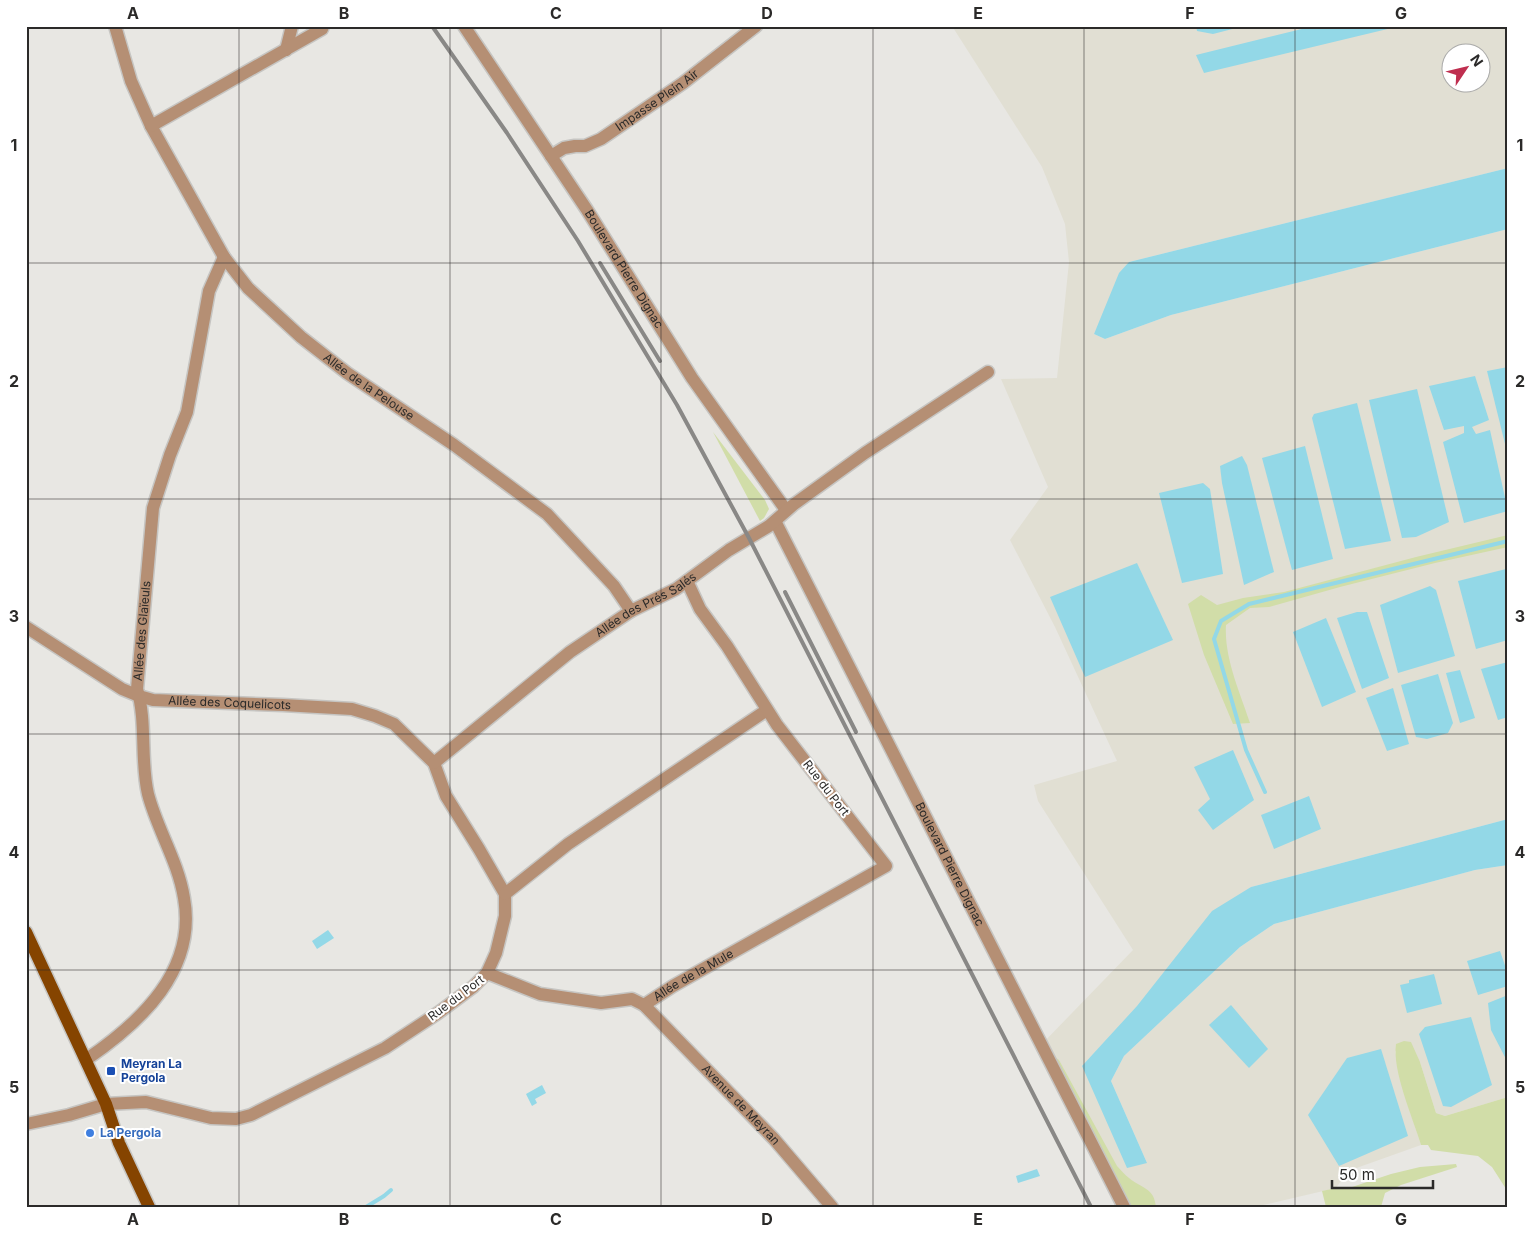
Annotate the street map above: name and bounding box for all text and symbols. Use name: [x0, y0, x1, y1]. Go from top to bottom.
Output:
text: A: [127, 3, 139, 23]
text: B: [339, 3, 349, 23]
text: C: [550, 3, 562, 23]
text: D: [761, 3, 773, 23]
text: E: [973, 3, 983, 23]
text: F: [1185, 3, 1195, 23]
text: G: [1395, 3, 1407, 23]
north arrow: [1442, 42, 1492, 92]
text: N: [1467, 51, 1487, 70]
street label: Impasse Plein Air: [612, 66, 702, 134]
text: 1: [11, 135, 17, 155]
text: 1: [1517, 135, 1523, 155]
street label: Boulevard Pierre Dignac: [582, 207, 667, 331]
street label: Allée de la Pelouse: [321, 349, 417, 423]
text: 2: [9, 371, 19, 391]
text: 2: [1515, 371, 1525, 391]
street label: Allée des Prés Salés: [592, 569, 699, 640]
street label: Allée des Glaïeuls: [130, 580, 154, 681]
text: 3: [9, 606, 19, 626]
text: 3: [1515, 606, 1525, 626]
street label: Allée des Coquelicots: [168, 693, 292, 712]
street label: Rue du Port: [800, 757, 853, 819]
street label: Boulevard Pierre Dignac: [912, 799, 988, 928]
text: 4: [9, 842, 20, 862]
text: 4: [1515, 842, 1526, 862]
street label: Allée de la Mule: [650, 946, 736, 1004]
street label: Rue du Port: [425, 972, 487, 1024]
place label: Meyran La Pergola: [121, 1056, 182, 1085]
street label: Avenue de Meyran: [699, 1061, 784, 1148]
marker: Meyran La Pergola: [105, 1065, 117, 1077]
text: 5: [9, 1077, 19, 1097]
text: 5: [1515, 1077, 1525, 1097]
place label: La Pergola: [100, 1125, 161, 1140]
marker: La Pergola: [84, 1127, 96, 1139]
scale bar: [1332, 1158, 1433, 1190]
text: 50 m: [1339, 1165, 1375, 1184]
text: A: [127, 1209, 139, 1229]
text: B: [339, 1209, 349, 1229]
text: C: [550, 1209, 562, 1229]
text: D: [761, 1209, 773, 1229]
text: E: [973, 1209, 983, 1229]
text: F: [1185, 1209, 1195, 1229]
text: G: [1395, 1209, 1407, 1229]

